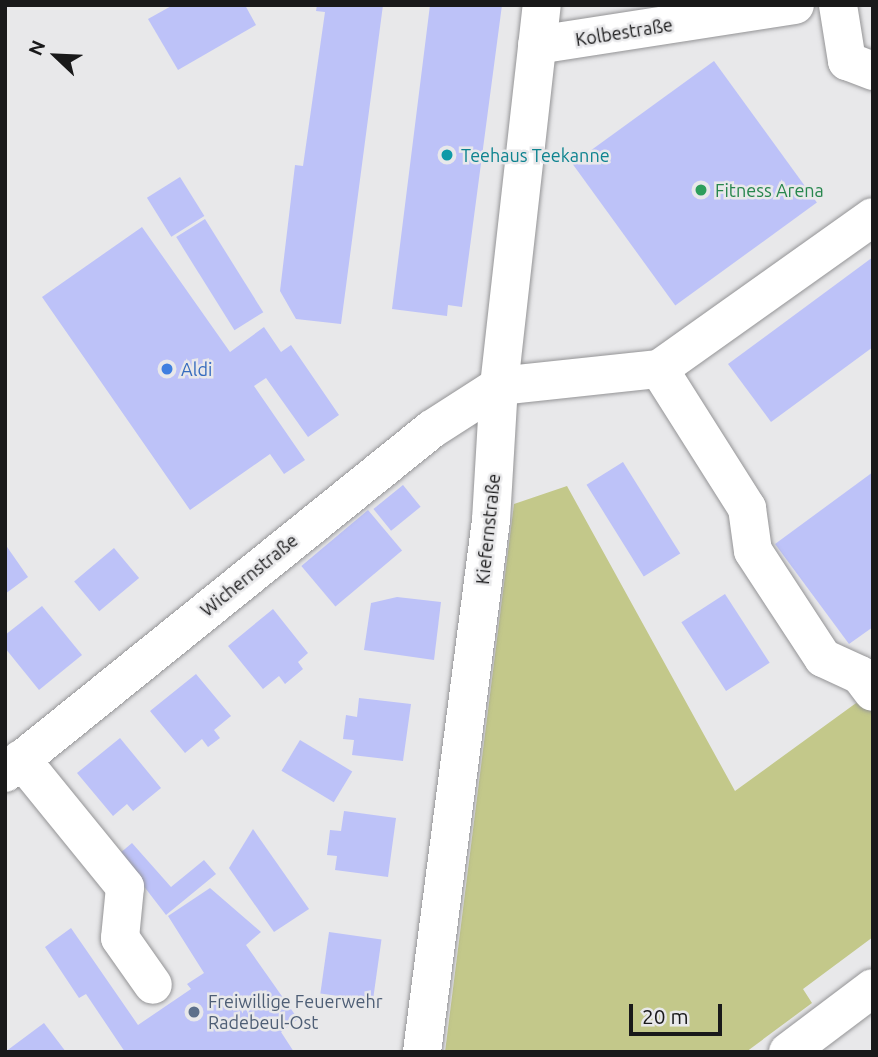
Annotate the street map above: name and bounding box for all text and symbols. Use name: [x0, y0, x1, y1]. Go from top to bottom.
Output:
street label: Kolbestraße: [574, 14, 674, 50]
north arrow: [21, 21, 91, 91]
text: N: [24, 37, 50, 59]
place label: Teehaus Teekanne: [461, 144, 610, 166]
marker: Teehaus Teekanne: [439, 147, 455, 163]
place label: Fitness Arena: [715, 179, 824, 201]
marker: Fitness Arena: [693, 182, 709, 198]
place label: Aldi: [181, 358, 212, 380]
marker: Aldi: [159, 361, 175, 377]
street label: Kiefernstraße: [471, 473, 505, 585]
street label: Wichernstraße: [196, 529, 302, 621]
scale bar: [633, 990, 726, 1034]
place label: Freiwillige Feuerwehr Radebeul-Ost: [208, 991, 383, 1034]
marker: Freiwillige Feuerwehr Radebeul-Ost: [186, 1004, 202, 1020]
text: 20 m: [642, 1004, 689, 1028]

